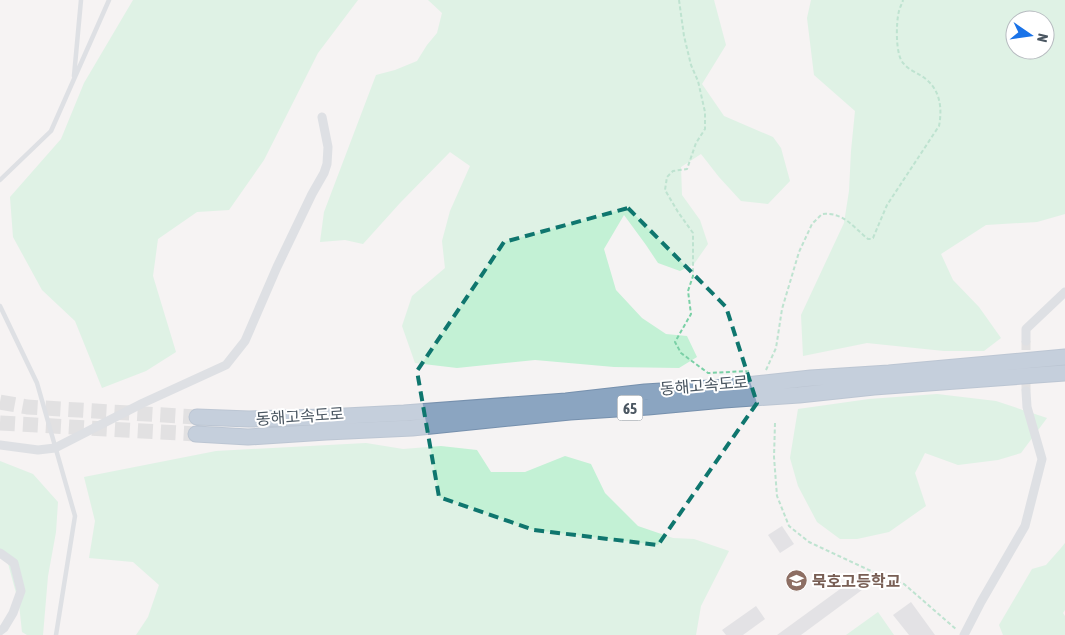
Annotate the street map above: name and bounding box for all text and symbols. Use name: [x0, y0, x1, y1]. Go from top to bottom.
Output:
north arrow: [1005, 10, 1055, 60]
text: N: [1034, 32, 1051, 44]
street label: 동해고속도로: [659, 372, 749, 398]
road number: 65: [618, 396, 642, 420]
street label: 동해고속도로: [255, 404, 345, 428]
school or university icon: 묵호고등학교: [784, 569, 808, 593]
place label: 묵호고등학교: [812, 572, 901, 590]

